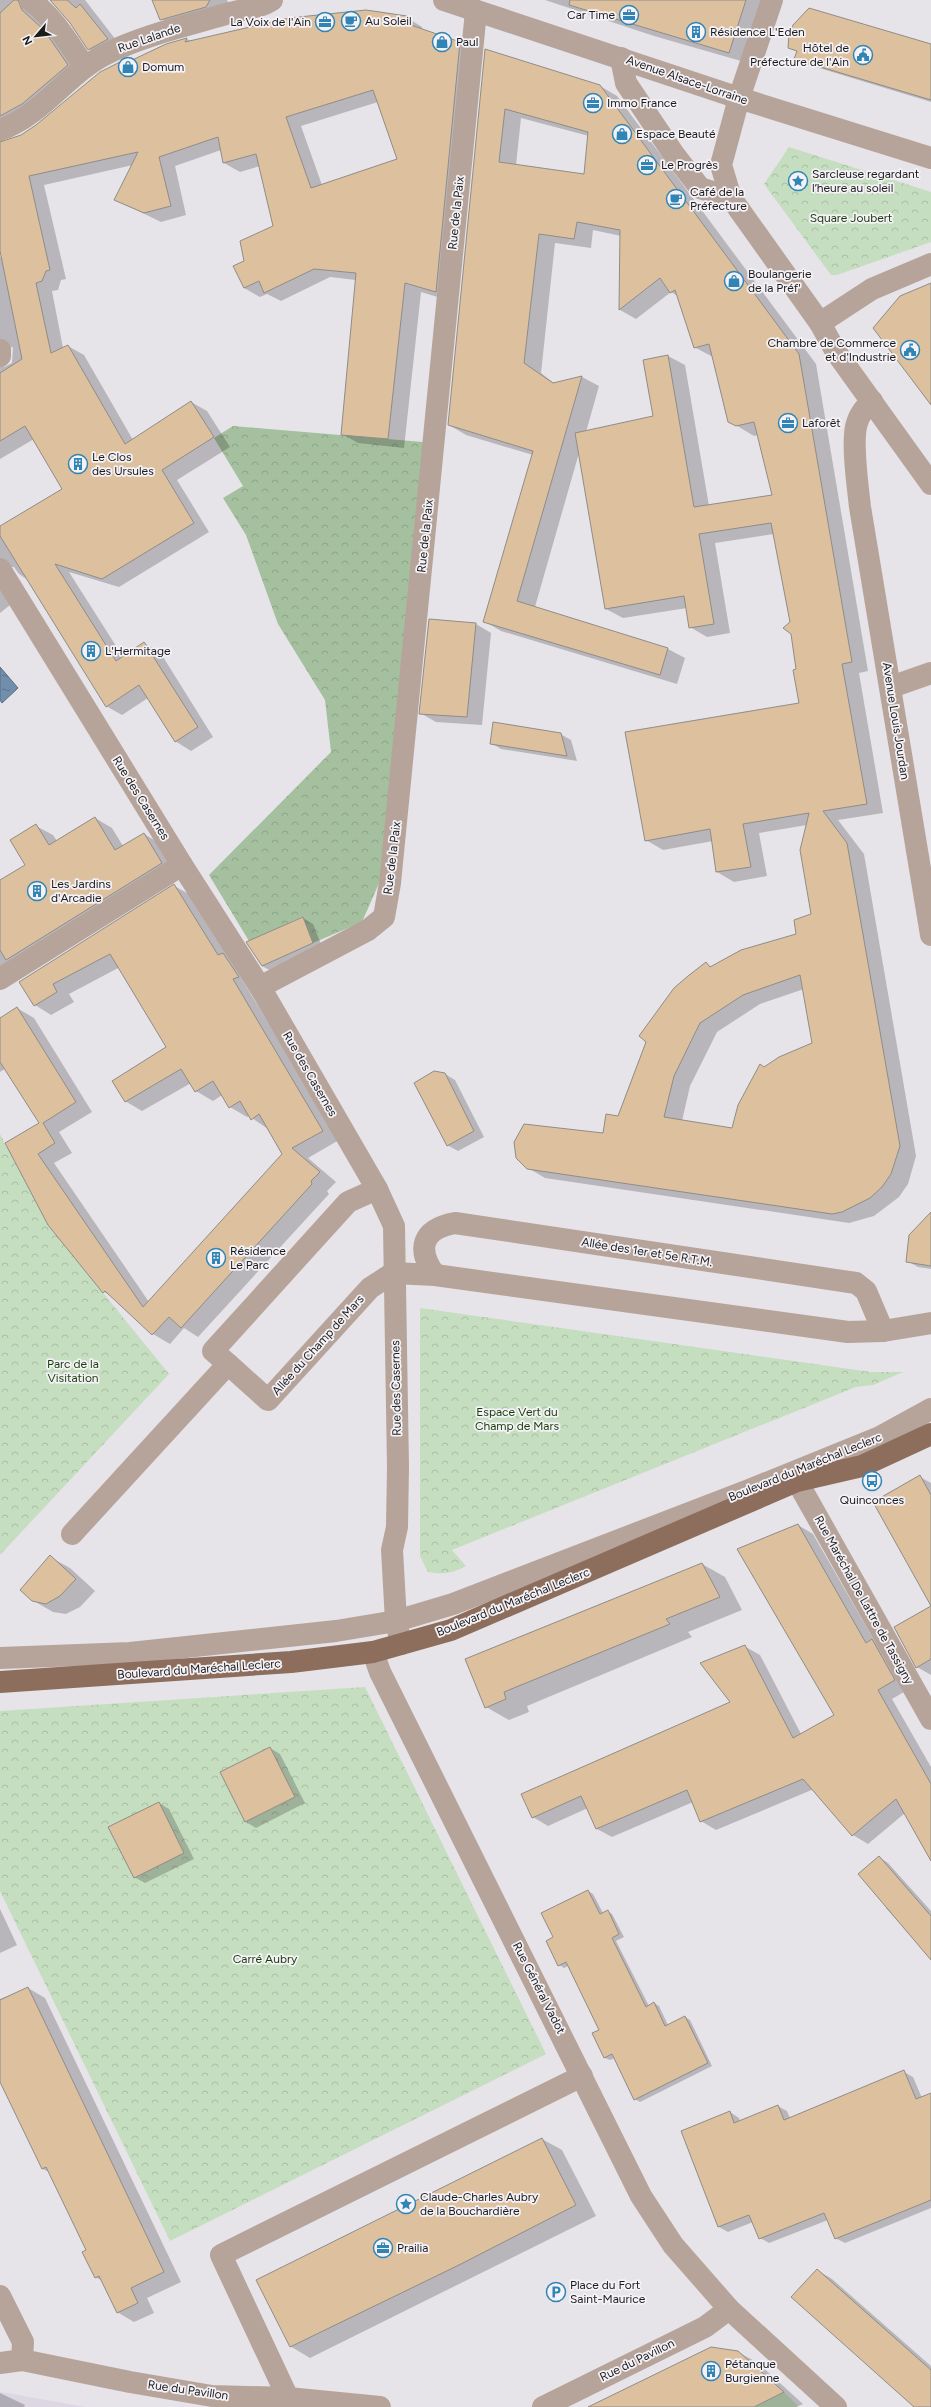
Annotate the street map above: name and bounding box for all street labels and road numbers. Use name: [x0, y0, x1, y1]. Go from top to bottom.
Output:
street label: Rue Lalande: [116, 21, 182, 55]
street label: Avenue Alsace-Lorraine: [624, 53, 750, 108]
street label: Rue de la Paix: [445, 175, 467, 250]
street label: Rue de la Paix: [414, 498, 436, 573]
street label: Avenue Louis Jourdan: [880, 661, 912, 781]
street label: Rue des Casernes: [110, 754, 173, 843]
street label: Rue de la Paix: [381, 820, 403, 895]
street label: Rue des Casernes: [280, 1029, 340, 1119]
street label: Allée des 1er et 5e R.T.M.: [581, 1235, 713, 1269]
street label: Allée du Champ de Mars: [269, 1292, 367, 1398]
street label: Rue des Casernes: [388, 1340, 404, 1436]
street label: Boulevard du Maréchal Leclerc: [726, 1430, 884, 1504]
street label: Rue Maréchal De Lattre de Tassigny: [812, 1513, 917, 1687]
street label: Boulevard du Maréchal Leclerc: [434, 1565, 592, 1639]
street label: Boulevard du Maréchal Leclerc: [117, 1656, 282, 1682]
street label: Rue Général Vadot: [510, 1940, 568, 2037]
street label: Rue du Pavillon: [597, 2336, 677, 2384]
street label: Rue du Pavillon: [147, 2377, 229, 2403]

